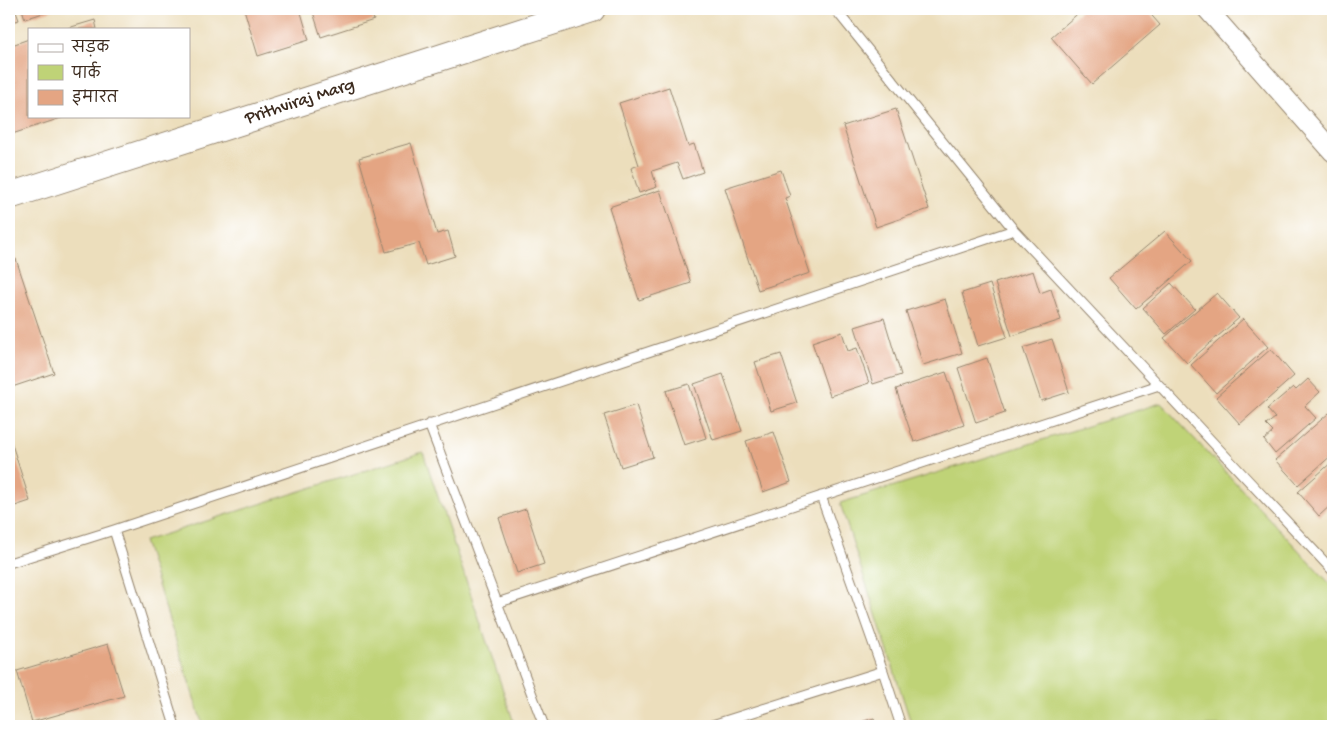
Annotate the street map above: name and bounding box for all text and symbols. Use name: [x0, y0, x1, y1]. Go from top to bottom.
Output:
legend: [28, 28, 190, 118]
text: सड़क: [71, 40, 110, 58]
text: पार्क: [71, 61, 102, 84]
street label: Prithviraj Marg: [242, 74, 357, 130]
text: इमारत: [72, 89, 119, 108]

